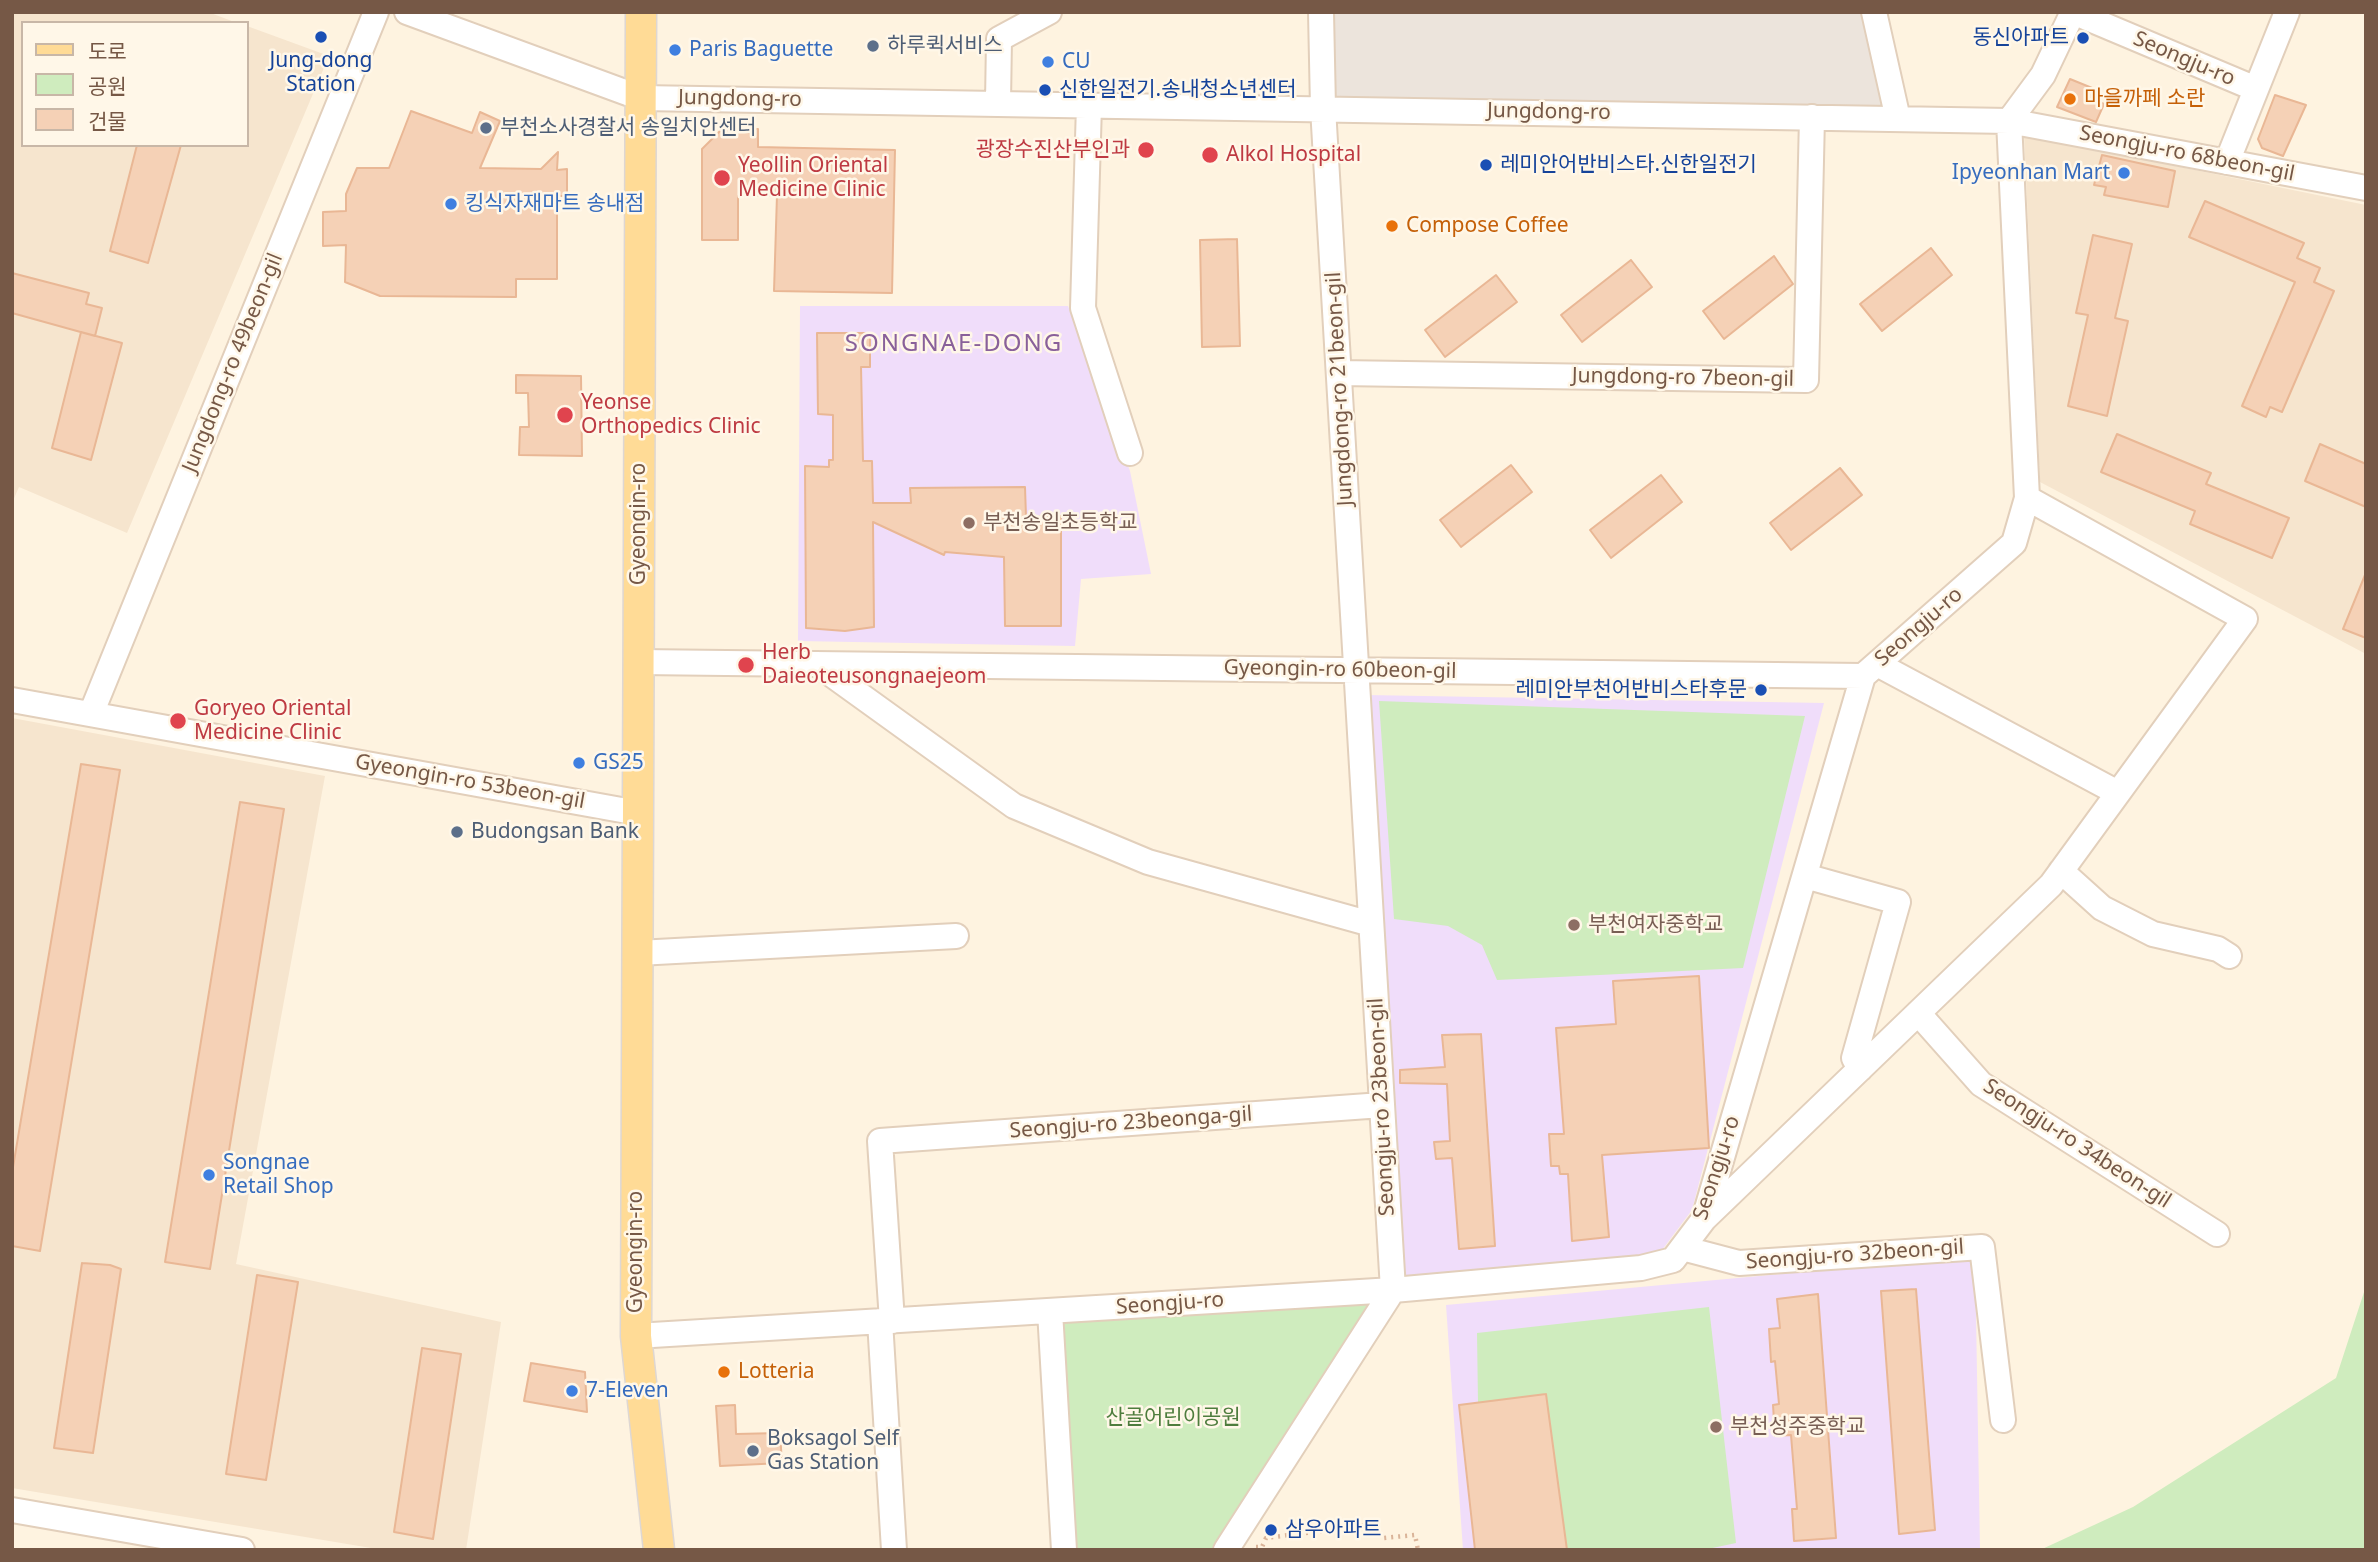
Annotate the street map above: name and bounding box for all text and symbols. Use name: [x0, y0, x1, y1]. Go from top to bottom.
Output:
legend: [21, 21, 248, 147]
place label: 동신아파트: [1972, 25, 2069, 51]
street label: Seongju-ro: [2129, 26, 2239, 92]
marker: Jung-dong Station: [313, 29, 329, 45]
marker: 동신아파트: [2075, 30, 2091, 46]
place label: 하루퀵서비스: [887, 33, 1003, 59]
text: 도로: [88, 37, 127, 65]
place label: Paris Baguette: [689, 37, 833, 63]
marker: 하루퀵서비스: [865, 38, 881, 54]
marker: Paris Baguette: [667, 42, 683, 58]
place label: Jung-dong Station: [270, 48, 372, 98]
place label: CU: [1062, 49, 1091, 75]
marker: CU: [1040, 54, 1056, 70]
text: 공원: [88, 72, 127, 100]
place label: 신한일전기.송내청소년센터: [1059, 77, 1296, 103]
marker: 신한일전기.송내청소년센터: [1037, 82, 1053, 98]
street label: Jungdong-ro: [678, 85, 802, 113]
place label: 마을까페 소란: [2084, 86, 2205, 112]
marker: 마을까페 소란: [2062, 91, 2078, 107]
street label: Jungdong-ro: [1487, 98, 1611, 126]
text: 건물: [88, 107, 127, 135]
place label: 부천소사경찰서 송일치안센터: [500, 115, 757, 141]
marker: 부천소사경찰서 송일치안센터: [478, 120, 494, 136]
street label: Seongju-ro 68beon-gil: [2077, 121, 2297, 187]
place label: 광장수진산부인과: [975, 137, 1130, 163]
marker: 광장수진산부인과: [1136, 140, 1156, 160]
place label: Alkol Hospital: [1226, 142, 1361, 168]
marker: Alkol Hospital: [1200, 145, 1220, 165]
place label: 레미안어반비스타.신한일전기: [1500, 152, 1757, 178]
place label: Yeollin Oriental Medicine Clinic: [738, 153, 888, 203]
marker: 레미안어반비스타.신한일전기: [1478, 157, 1494, 173]
place label: Ipyeonhan Mart: [1952, 160, 2110, 186]
marker: Ipyeonhan Mart: [2116, 165, 2132, 181]
marker: Yeollin Oriental Medicine Clinic: [712, 168, 732, 188]
place label: 킹식자재마트 송내점: [465, 191, 644, 217]
marker: 킹식자재마트 송내점: [443, 196, 459, 212]
place label: Compose Coffee: [1406, 213, 1569, 239]
marker: Compose Coffee: [1384, 218, 1400, 234]
street label: Jungdong-ro 49beon-gil: [177, 250, 289, 476]
street label: Jungdong-ro 21beon-gil: [1321, 271, 1359, 507]
district label: SONGNAE-DONG: [846, 330, 1062, 358]
street label: Jungdong-ro 7beon-gil: [1572, 363, 1794, 393]
place label: Yeonse Orthopedics Clinic: [581, 390, 761, 440]
marker: Yeonse Orthopedics Clinic: [555, 405, 575, 425]
street label: Gyeongin-ro: [626, 463, 652, 585]
place label: 부천송일초등학교: [983, 510, 1138, 536]
marker: 부천송일초등학교: [961, 515, 977, 531]
street label: Seongju-ro: [1870, 582, 1968, 672]
place label: Herb Daieoteusongnaejeom: [762, 640, 986, 690]
marker: Herb Daieoteusongnaejeom: [736, 655, 756, 675]
street label: Gyeongin-ro 60beon-gil: [1223, 655, 1457, 685]
place label: 레미안부천어반비스타후문: [1515, 677, 1747, 703]
marker: 레미안부천어반비스타후문: [1753, 682, 1769, 698]
place label: Goryeo Oriental Medicine Clinic: [194, 696, 351, 746]
marker: Goryeo Oriental Medicine Clinic: [168, 711, 188, 731]
street label: Gyeongin-ro 53beon-gil: [353, 749, 587, 815]
place label: GS25: [593, 750, 644, 776]
marker: GS25: [571, 755, 587, 771]
place label: Budongsan Bank: [471, 819, 639, 845]
marker: Budongsan Bank: [449, 824, 465, 840]
place label: 부천여자중학교: [1588, 912, 1723, 938]
marker: 부천여자중학교: [1566, 917, 1582, 933]
street label: Seongju-ro 23beon-gil: [1364, 997, 1400, 1217]
street label: Seongju-ro 34beon-gil: [1979, 1074, 2175, 1214]
street label: Seongju-ro 23beonga-gil: [1009, 1102, 1253, 1144]
street label: Seongju-ro: [1688, 1113, 1746, 1223]
place label: Songnae Retail Shop: [223, 1150, 334, 1200]
marker: Songnae Retail Shop: [201, 1167, 217, 1183]
street label: Gyeongin-ro: [623, 1191, 649, 1313]
street label: Seongju-ro 32beon-gil: [1745, 1235, 1965, 1275]
street label: Seongju-ro: [1115, 1288, 1225, 1320]
place label: Lotteria: [738, 1359, 815, 1385]
marker: Lotteria: [716, 1364, 732, 1380]
place label: 7-Eleven: [586, 1378, 669, 1404]
marker: 7-Eleven: [564, 1383, 580, 1399]
park label: 산골어린이공원: [1105, 1405, 1241, 1431]
place label: 부천성주중학교: [1730, 1414, 1865, 1440]
marker: 부천성주중학교: [1708, 1419, 1724, 1435]
place label: Boksagol Self Gas Station: [767, 1426, 899, 1476]
marker: Boksagol Self Gas Station: [745, 1443, 761, 1459]
place label: 삼우아파트: [1285, 1517, 1382, 1543]
marker: 삼우아파트: [1263, 1522, 1279, 1538]

